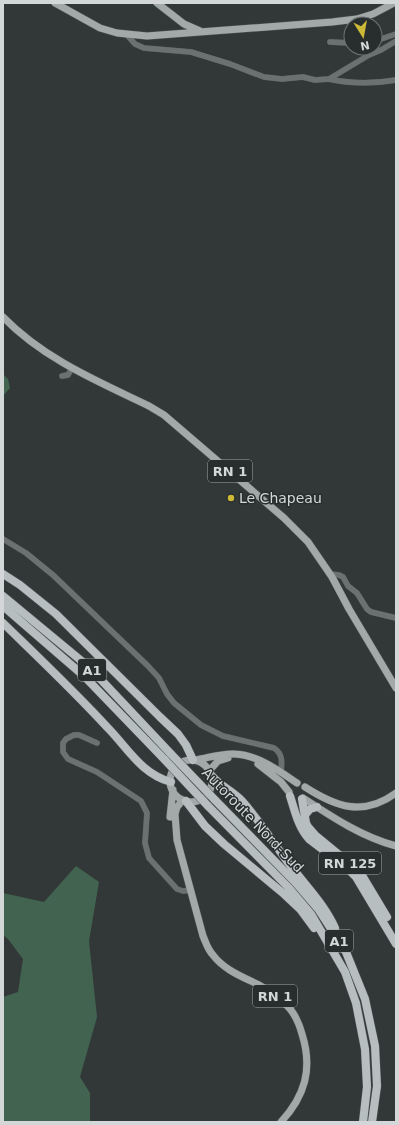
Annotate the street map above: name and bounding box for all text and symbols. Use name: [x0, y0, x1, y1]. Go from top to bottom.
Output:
north arrow: [343, 16, 383, 56]
text: N: [359, 38, 371, 53]
road number: RN 1: [208, 460, 252, 482]
place label: Le Chapeau: [239, 490, 322, 506]
marker: Le Chapeau: [226, 493, 236, 503]
road number: A1: [78, 659, 106, 681]
street label: Autoroute Nord-Sud: [199, 764, 307, 876]
road number: RN 125: [319, 852, 381, 874]
road number: A1: [325, 930, 353, 952]
road number: RN 1: [253, 985, 297, 1007]

